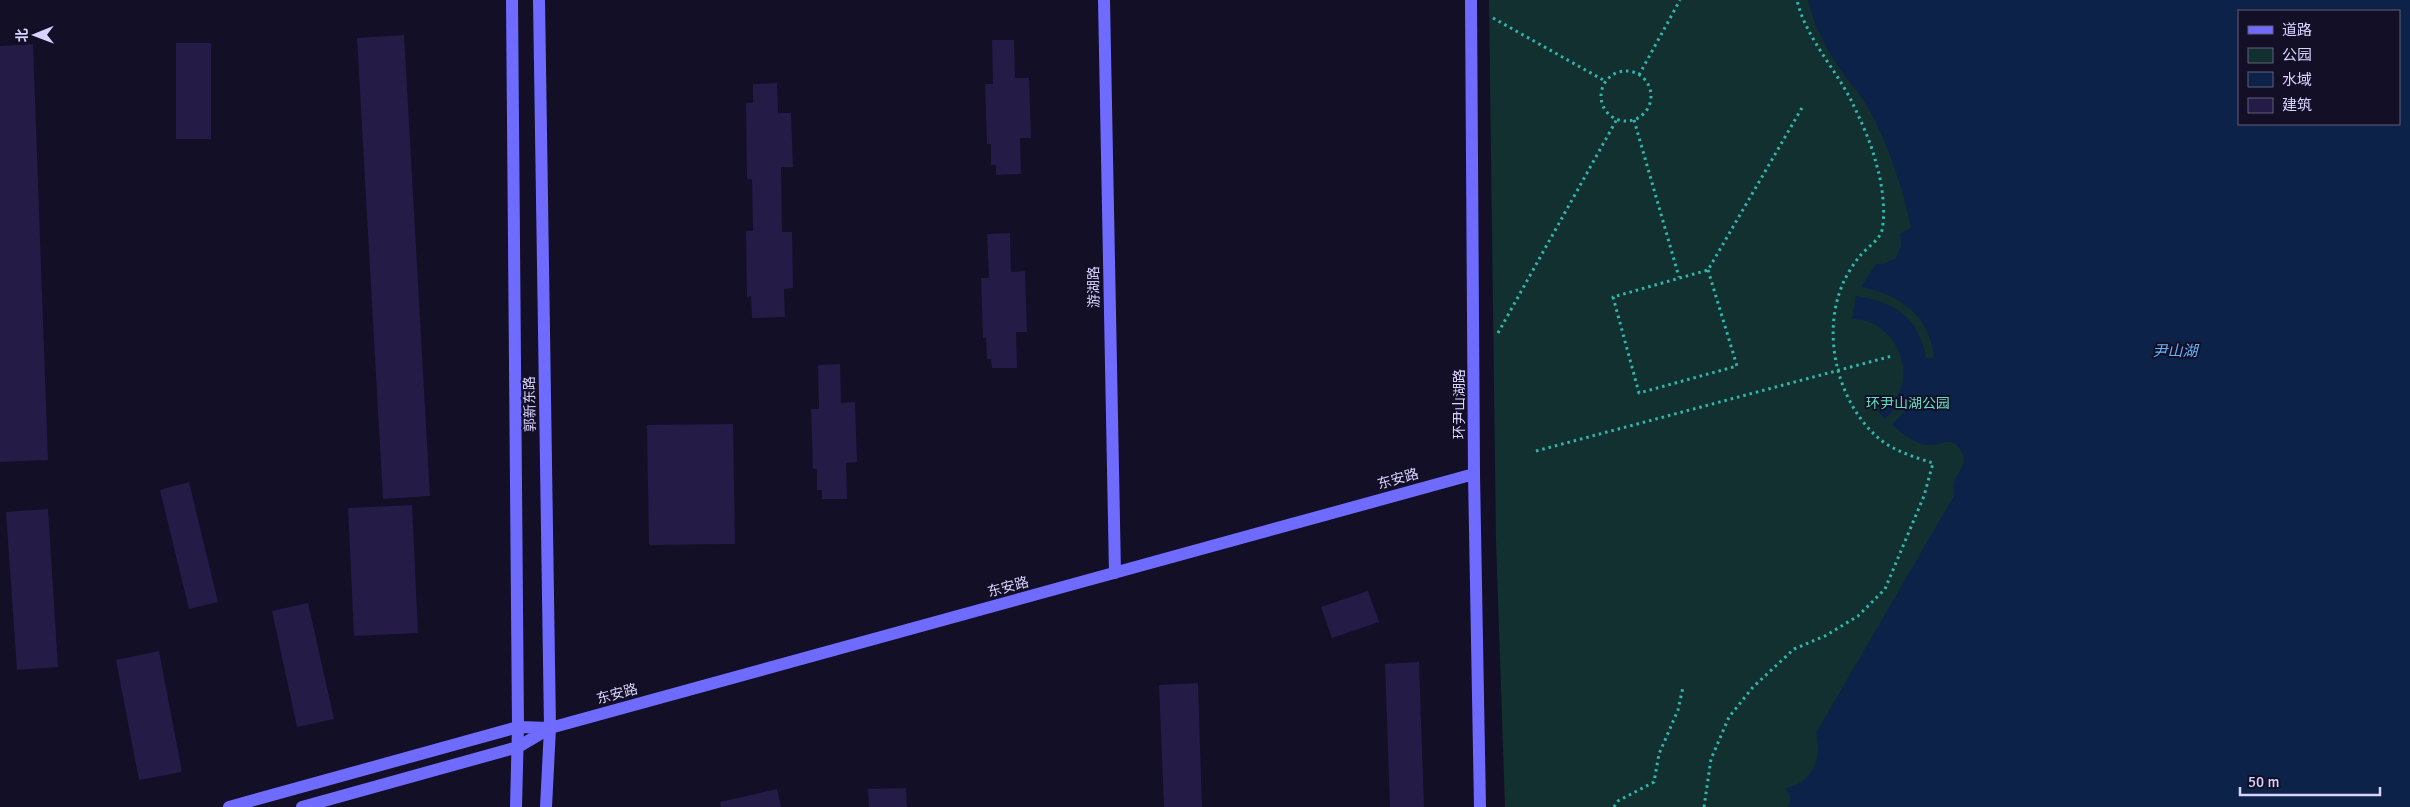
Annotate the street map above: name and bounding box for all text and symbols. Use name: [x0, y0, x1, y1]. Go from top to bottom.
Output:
north arrow: [10, 10, 60, 60]
legend: [2238, 10, 2400, 125]
text: 道路: [2282, 21, 2312, 39]
text: 北: [14, 28, 31, 42]
text: 公园: [2282, 46, 2312, 64]
text: 水域: [2282, 71, 2312, 89]
text: 建筑: [2282, 96, 2312, 114]
street label: 游湖路: [1085, 266, 1103, 308]
water label: 尹山湖: [2152, 342, 2199, 360]
street label: 环尹山湖路: [1451, 369, 1468, 439]
street label: 郭新东路: [521, 376, 539, 432]
park label: 环尹山湖公园: [1866, 395, 1950, 412]
street label: 东安路: [1375, 465, 1421, 493]
street label: 东安路: [986, 573, 1030, 601]
street label: 东安路: [595, 680, 639, 708]
scale bar: [2240, 764, 2380, 796]
text: 50 m: [2248, 773, 2279, 791]

